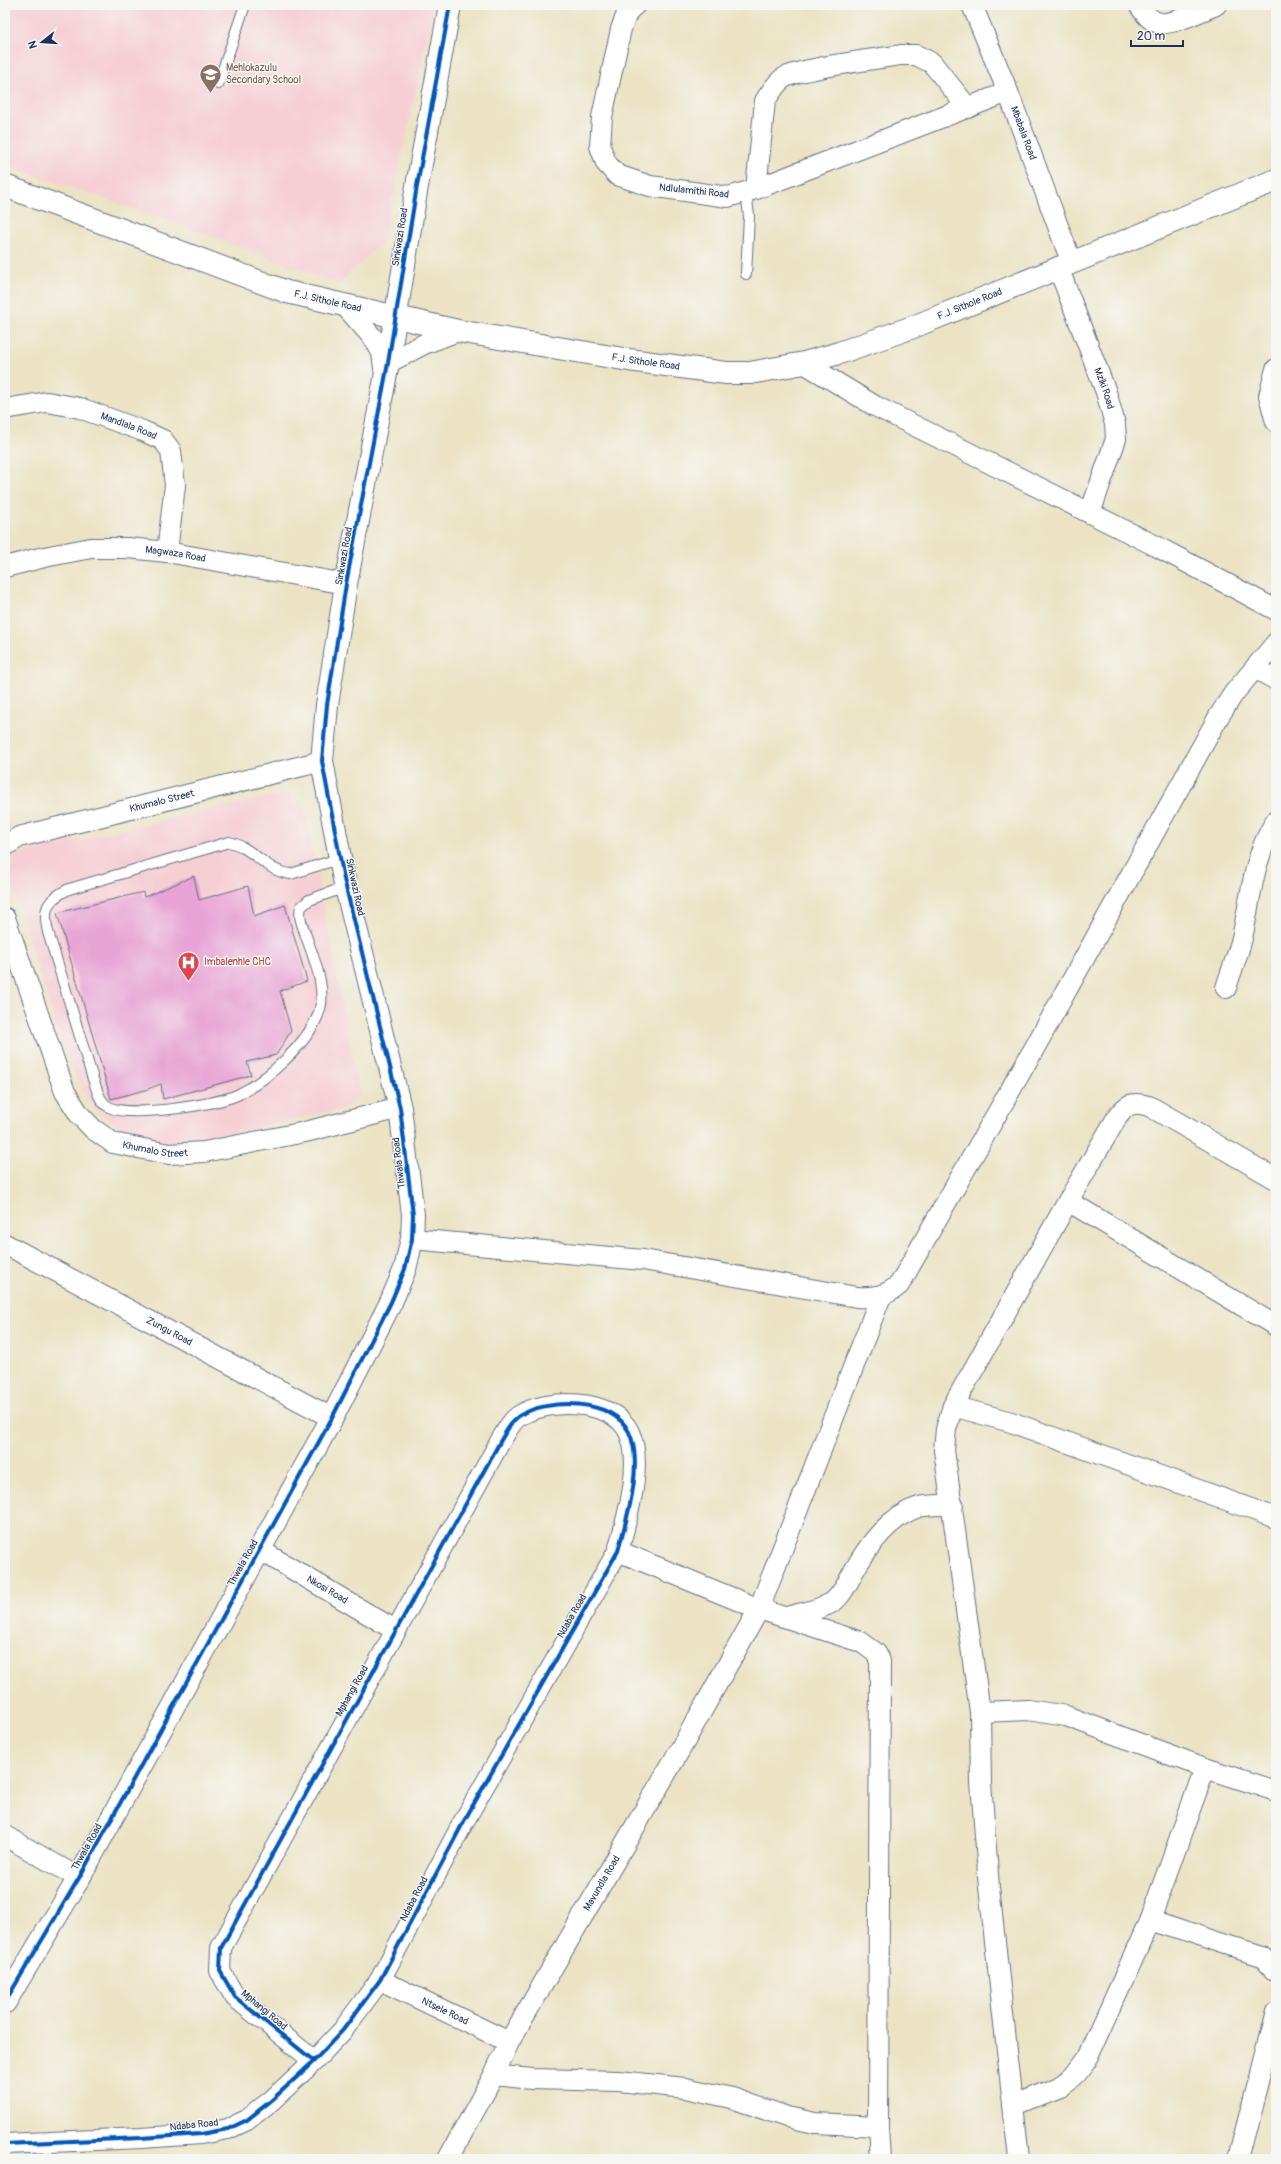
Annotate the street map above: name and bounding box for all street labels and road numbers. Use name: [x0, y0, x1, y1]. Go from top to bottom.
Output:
street label: Mbabala Road: [1008, 105, 1039, 162]
street label: Ndlulamithi Road: [658, 181, 730, 201]
street label: Sinkwazi Road: [389, 207, 411, 267]
street label: F.J. Sithole Road: [936, 285, 1004, 322]
street label: F.J. Sithole Road: [293, 288, 363, 315]
street label: F.J. Sithole Road: [611, 351, 681, 373]
street label: Mziki Road: [1091, 366, 1117, 411]
street label: Mandlala Road: [99, 410, 159, 442]
street label: Sinkwazi Road: [333, 526, 355, 586]
street label: Magwaza Road: [145, 544, 207, 565]
street label: Khumalo Street: [128, 787, 196, 815]
street label: Sinkwazi Road: [343, 857, 367, 917]
street label: Thwala Road: [390, 1137, 408, 1189]
street label: Khumalo Street: [122, 1139, 189, 1160]
street label: Zungu Road: [144, 1314, 194, 1349]
street label: Thwala Road: [225, 1537, 261, 1588]
street label: Nkosi Road: [304, 1573, 350, 1607]
street label: Ndaba Road: [555, 1592, 589, 1640]
street label: Mphangi Road: [333, 1663, 371, 1719]
street label: Thwala Road: [69, 1821, 105, 1872]
street label: Mavundla Road: [581, 1853, 623, 1913]
street label: Ndaba Road: [397, 1875, 431, 1923]
street label: Mphangi Road: [239, 1987, 290, 2033]
street label: Ntsele Road: [420, 1995, 470, 2028]
street label: Ndaba Road: [169, 2116, 219, 2134]

